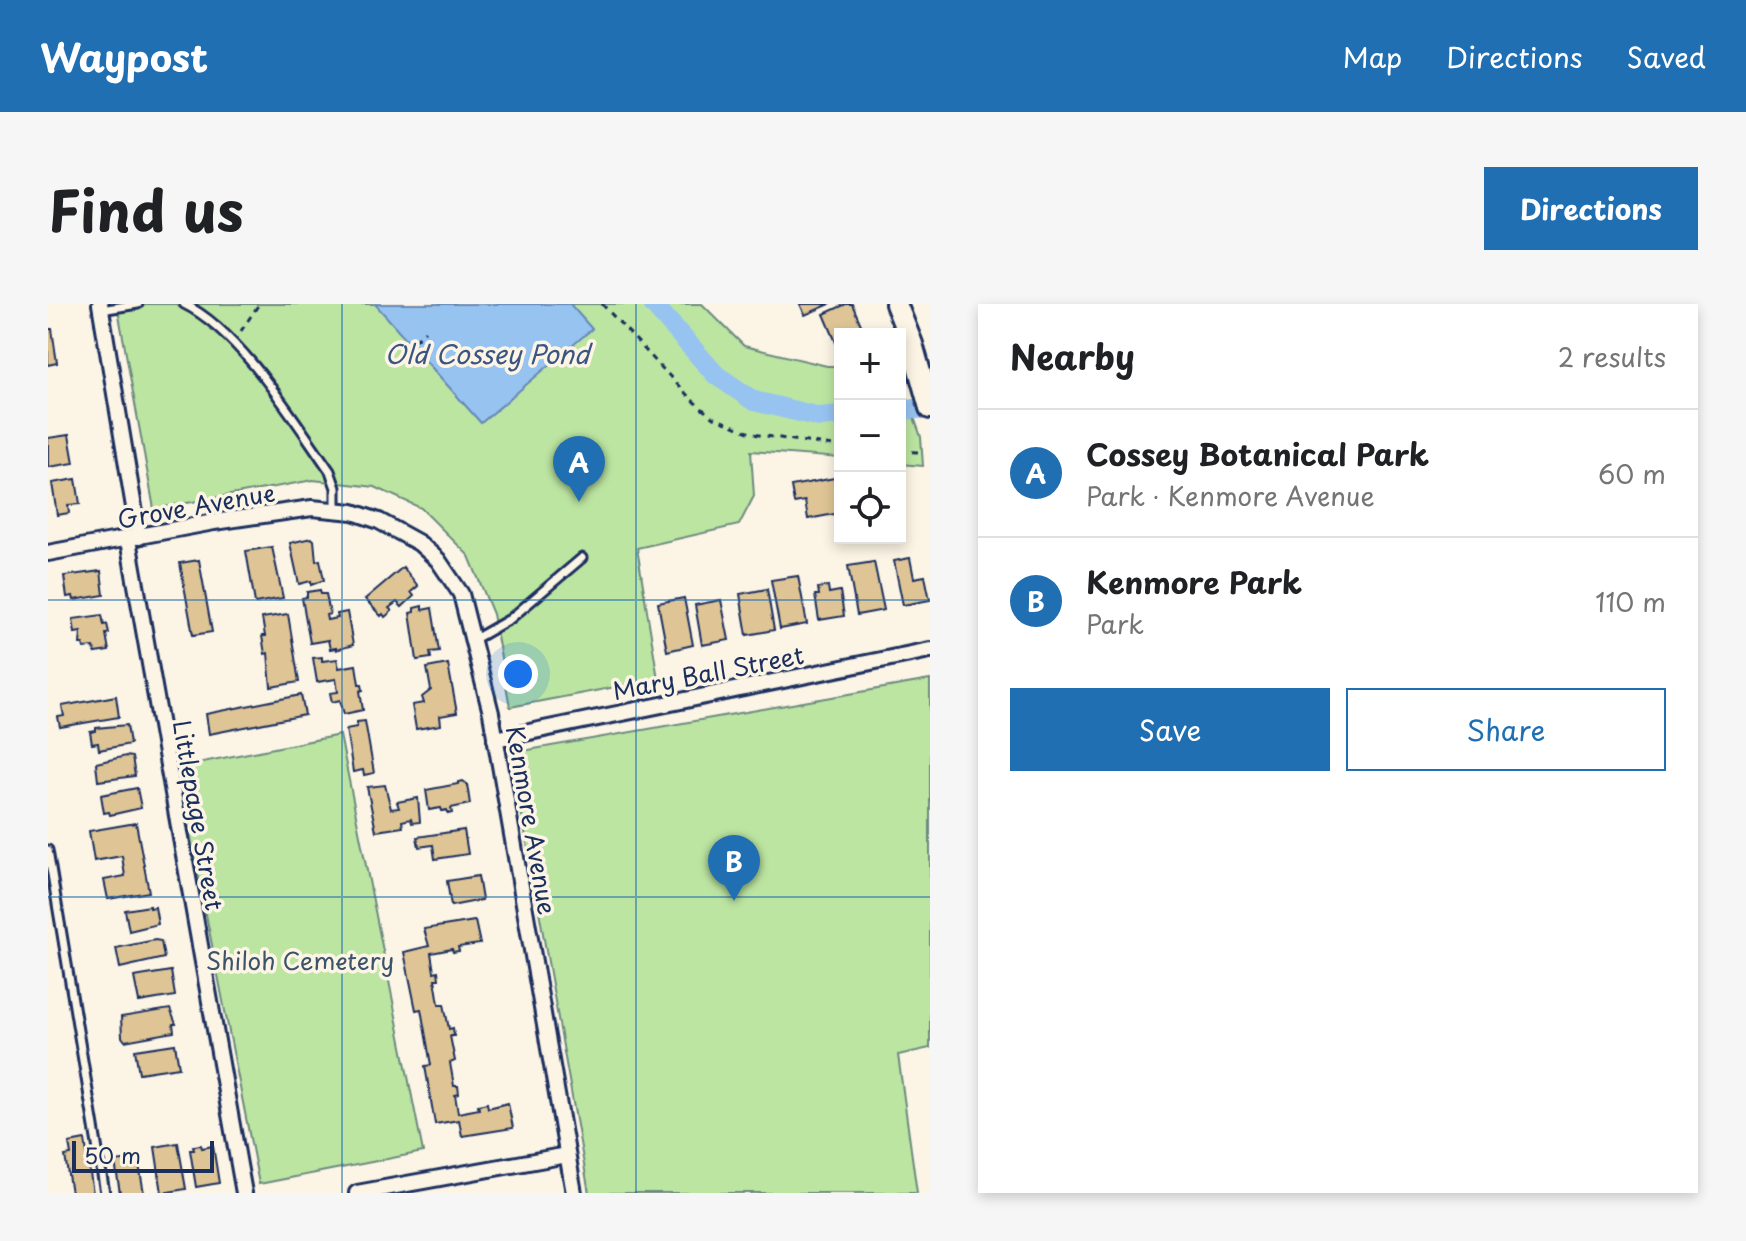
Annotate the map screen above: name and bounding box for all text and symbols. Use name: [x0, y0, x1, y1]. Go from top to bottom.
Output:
text: Waypost: [40, 28, 208, 85]
text: Map: [1343, 35, 1402, 78]
text: Directions: [1446, 35, 1583, 78]
text: Saved: [1627, 35, 1706, 78]
text: Find us: [48, 166, 244, 251]
button: Directions: [1484, 167, 1698, 250]
map controls: [834, 328, 906, 544]
button: +: [834, 328, 906, 400]
text: Nearby: [1010, 330, 1135, 382]
water label: Old Cossey Pond: [385, 334, 594, 373]
text: 2 results: [1558, 337, 1666, 376]
button: −: [834, 400, 906, 472]
text: Cossey Botanical Park: [1086, 431, 1429, 476]
pin: A: [553, 436, 605, 502]
text: A: [1026, 454, 1046, 493]
text: 60 m: [1598, 454, 1666, 493]
button: locate: [834, 472, 906, 544]
street label: Grove Avenue: [114, 473, 278, 537]
text: Park · Kenmore Avenue: [1086, 476, 1375, 515]
text: Kenmore Park: [1086, 559, 1302, 604]
text: B: [1027, 582, 1045, 621]
text: 110 m: [1595, 582, 1666, 621]
text: Park: [1086, 604, 1144, 643]
street label: Mary Ball Street: [609, 636, 807, 708]
your location: [498, 654, 538, 694]
button: Save: [1010, 688, 1330, 771]
button: Share: [1346, 688, 1666, 771]
street label: Littlepage Street: [165, 717, 233, 913]
street label: Kenmore Avenue: [498, 723, 566, 917]
pin: B: [708, 835, 760, 901]
park label: Shiloh Cemetery: [206, 942, 394, 978]
scale bar: [72, 1137, 214, 1173]
text: 50 m: [84, 1138, 141, 1171]

